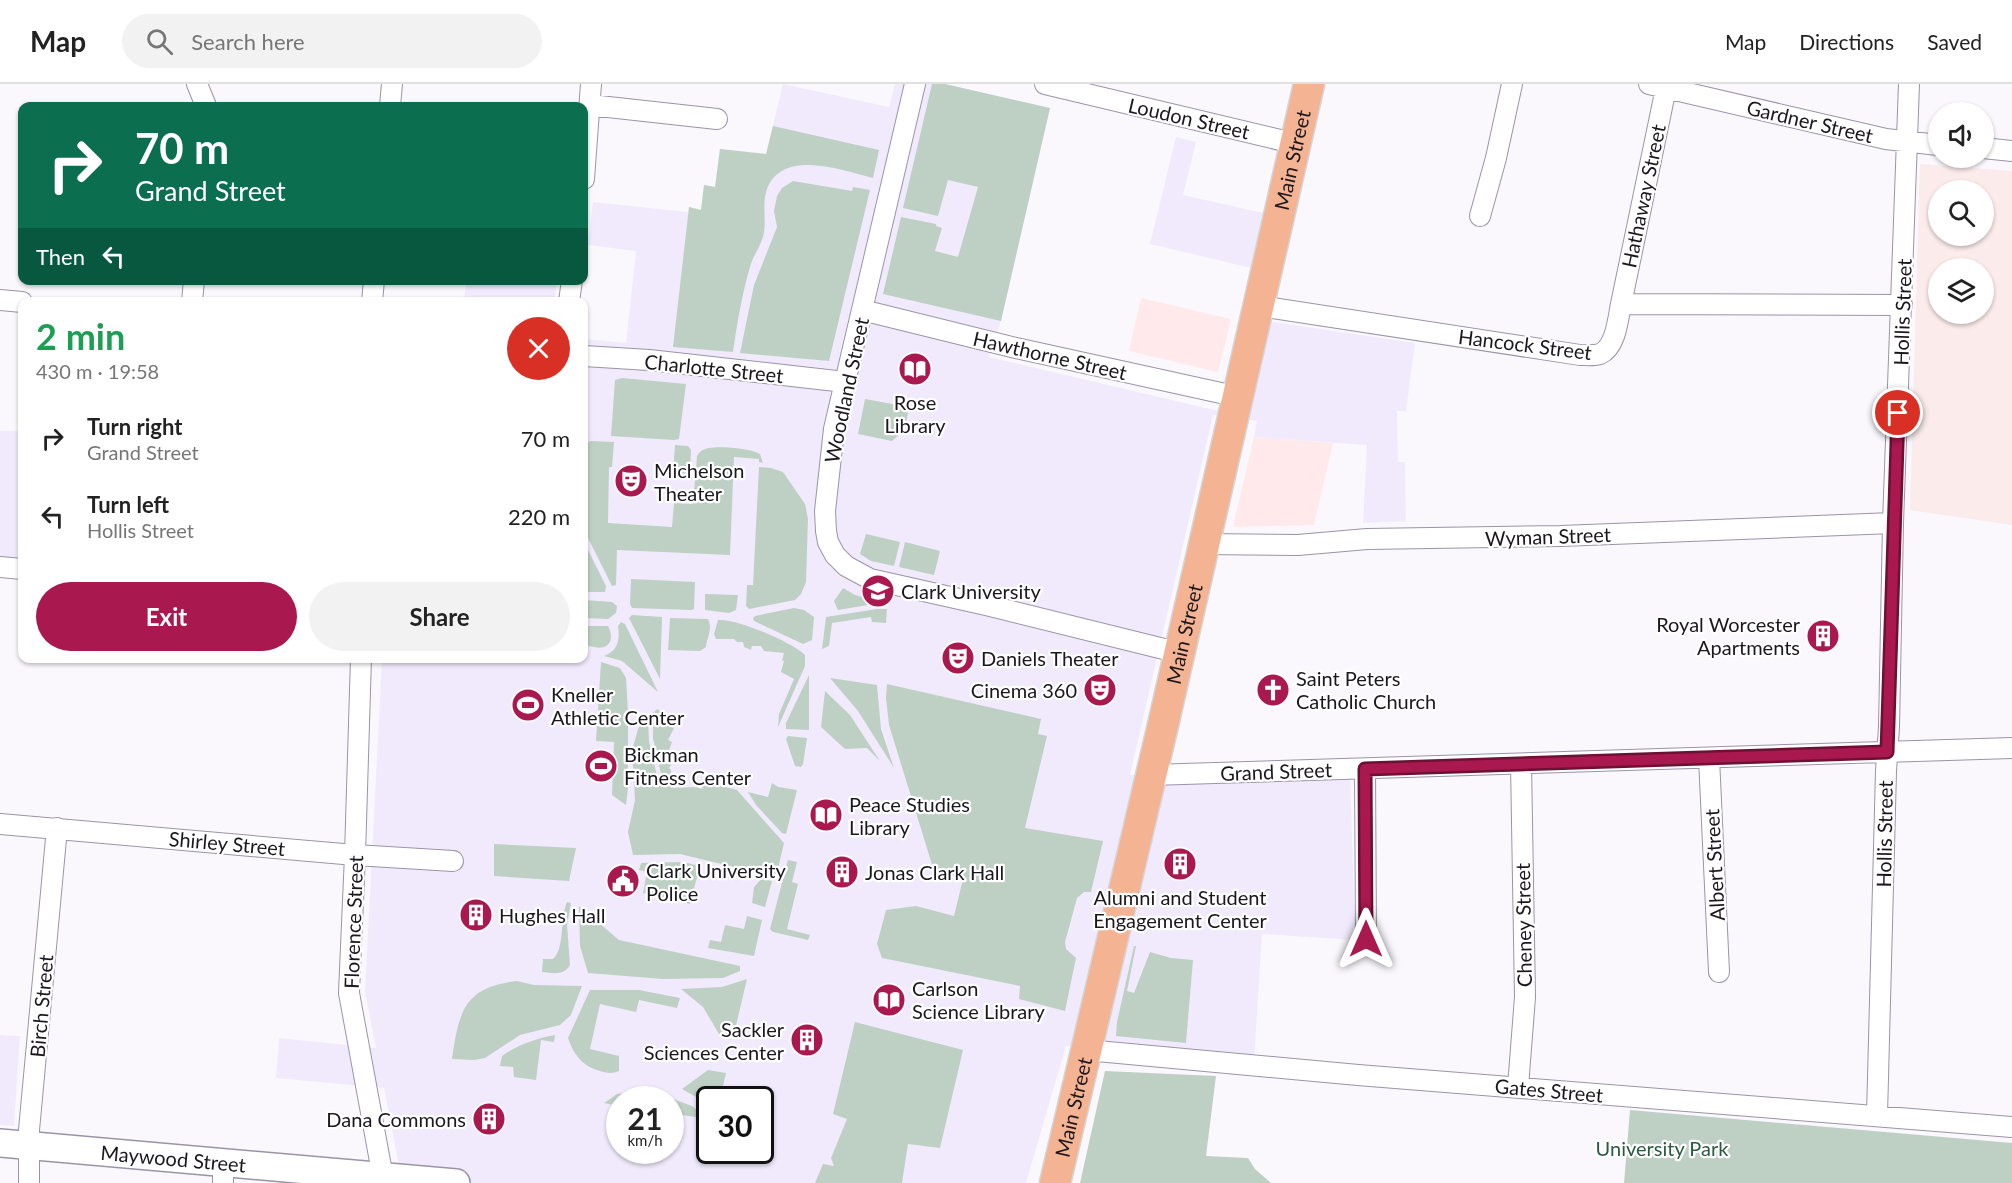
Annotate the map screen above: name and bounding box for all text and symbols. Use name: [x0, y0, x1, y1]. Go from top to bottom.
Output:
search box: [122, 14, 542, 68]
text: Map: [30, 24, 86, 58]
icon: search: [143, 25, 176, 58]
text: Search here: [191, 28, 305, 55]
text: Map: [1725, 29, 1766, 54]
text: Directions: [1799, 29, 1894, 54]
text: Saved: [1927, 29, 1982, 54]
street label: Loudon Street: [1126, 92, 1252, 144]
street label: Gardner Street: [1744, 95, 1876, 147]
map controls: [1928, 102, 1994, 324]
button: sound: [1928, 102, 1994, 168]
street label: Main Street: [1269, 108, 1315, 212]
street label: Hathaway Street: [1616, 122, 1670, 270]
text: 70 m: [135, 123, 229, 173]
icon: right: [36, 126, 114, 204]
text: Grand Street: [135, 174, 286, 207]
button: search: [1928, 180, 1994, 246]
icon: left: [97, 240, 130, 273]
text: Then: [36, 243, 85, 270]
street label: Hollis Street: [1888, 258, 1916, 366]
button: layers: [1928, 258, 1994, 324]
text: 2 min: [36, 314, 125, 358]
street label: Woodland Street: [819, 315, 873, 465]
button: close: [507, 317, 570, 380]
street label: Hancock Street: [1457, 324, 1593, 364]
street label: Hawthorne Street: [971, 326, 1129, 384]
street label: Charlotte Street: [643, 349, 785, 387]
library icon: Rose Library: [897, 351, 933, 387]
text: 430 m · 19:58: [36, 359, 159, 383]
pin: [1872, 387, 1923, 438]
place label: Rose Library: [885, 390, 946, 437]
icon: arrive: [1881, 396, 1914, 429]
text: Turn right: [87, 413, 182, 440]
icon: right: [36, 422, 69, 455]
text: 70 m: [521, 425, 570, 452]
text: Grand Street: [87, 440, 199, 464]
place label: Michelson Theater: [654, 458, 744, 505]
theatre icon: Michelson Theater: [613, 463, 649, 499]
text: Turn left: [87, 491, 169, 518]
icon: left: [36, 500, 69, 533]
text: 220 m: [508, 503, 570, 530]
text: Hollis Street: [87, 518, 194, 542]
street label: Wyman Street: [1485, 522, 1611, 550]
school or university icon: Clark University: [860, 573, 896, 609]
place label: Clark University: [901, 579, 1041, 603]
street label: Main Street: [1161, 581, 1207, 686]
button: Exit: [36, 582, 297, 651]
button: Share: [309, 582, 570, 651]
place label: Royal Worcester Apartments: [1656, 612, 1801, 659]
building icon: Royal Worcester Apartments: [1805, 618, 1841, 654]
theatre icon: Daniels Theater: [940, 640, 976, 676]
place label: Daniels Theater: [981, 646, 1119, 670]
place label: Saint Peters Catholic Church: [1296, 666, 1436, 713]
theatre icon: Cinema 360: [1082, 672, 1118, 708]
church icon: Saint Peters Catholic Church: [1255, 672, 1291, 708]
place label: Cinema 360: [971, 678, 1077, 702]
place label: Kneller Athletic Center: [551, 682, 685, 729]
sports icon: Kneller Athletic Center: [510, 687, 546, 723]
place label: Bickman Fitness Center: [624, 742, 752, 789]
sports icon: Bickman Fitness Center: [583, 748, 619, 784]
street label: Grand Street: [1220, 757, 1332, 785]
street label: Hollis Street: [1871, 780, 1897, 888]
place label: Peace Studies Library: [849, 792, 970, 839]
library icon: Peace Studies Library: [808, 797, 844, 833]
street label: Albert Street: [1699, 808, 1729, 922]
street label: Shirley Street: [168, 826, 286, 860]
building icon: Alumni and Student Engagement Center: [1162, 846, 1198, 882]
building icon: Jonas Clark Hall: [824, 854, 860, 890]
street label: Florence Street: [339, 855, 367, 989]
place label: Clark University Police: [646, 858, 786, 905]
place label: Jonas Clark Hall: [865, 860, 1004, 884]
public building icon: Clark University Police: [605, 863, 641, 899]
street label: Cheney Street: [1510, 863, 1536, 987]
place label: Alumni and Student Engagement Center: [1093, 885, 1268, 932]
building icon: Hughes Hall: [458, 897, 494, 933]
place label: Hughes Hall: [499, 903, 606, 927]
position arrow: [1334, 907, 1398, 971]
street label: Birch Street: [25, 954, 57, 1058]
place label: Carlson Science Library: [912, 976, 1046, 1023]
library icon: Carlson Science Library: [871, 982, 907, 1018]
place label: Sackler Sciences Center: [644, 1017, 785, 1064]
building icon: Sackler Sciences Center: [789, 1022, 825, 1058]
street label: Main Street: [1050, 1055, 1096, 1159]
street label: Gates Street: [1494, 1073, 1604, 1107]
speed limit sign: 30: [696, 1086, 774, 1164]
text: 21: [628, 1100, 662, 1136]
building icon: Dana Commons: [471, 1101, 507, 1137]
place label: Dana Commons: [326, 1107, 466, 1131]
text: km/h: [627, 1131, 663, 1149]
park label: University Park: [1596, 1136, 1729, 1160]
street label: Maywood Street: [100, 1140, 247, 1177]

